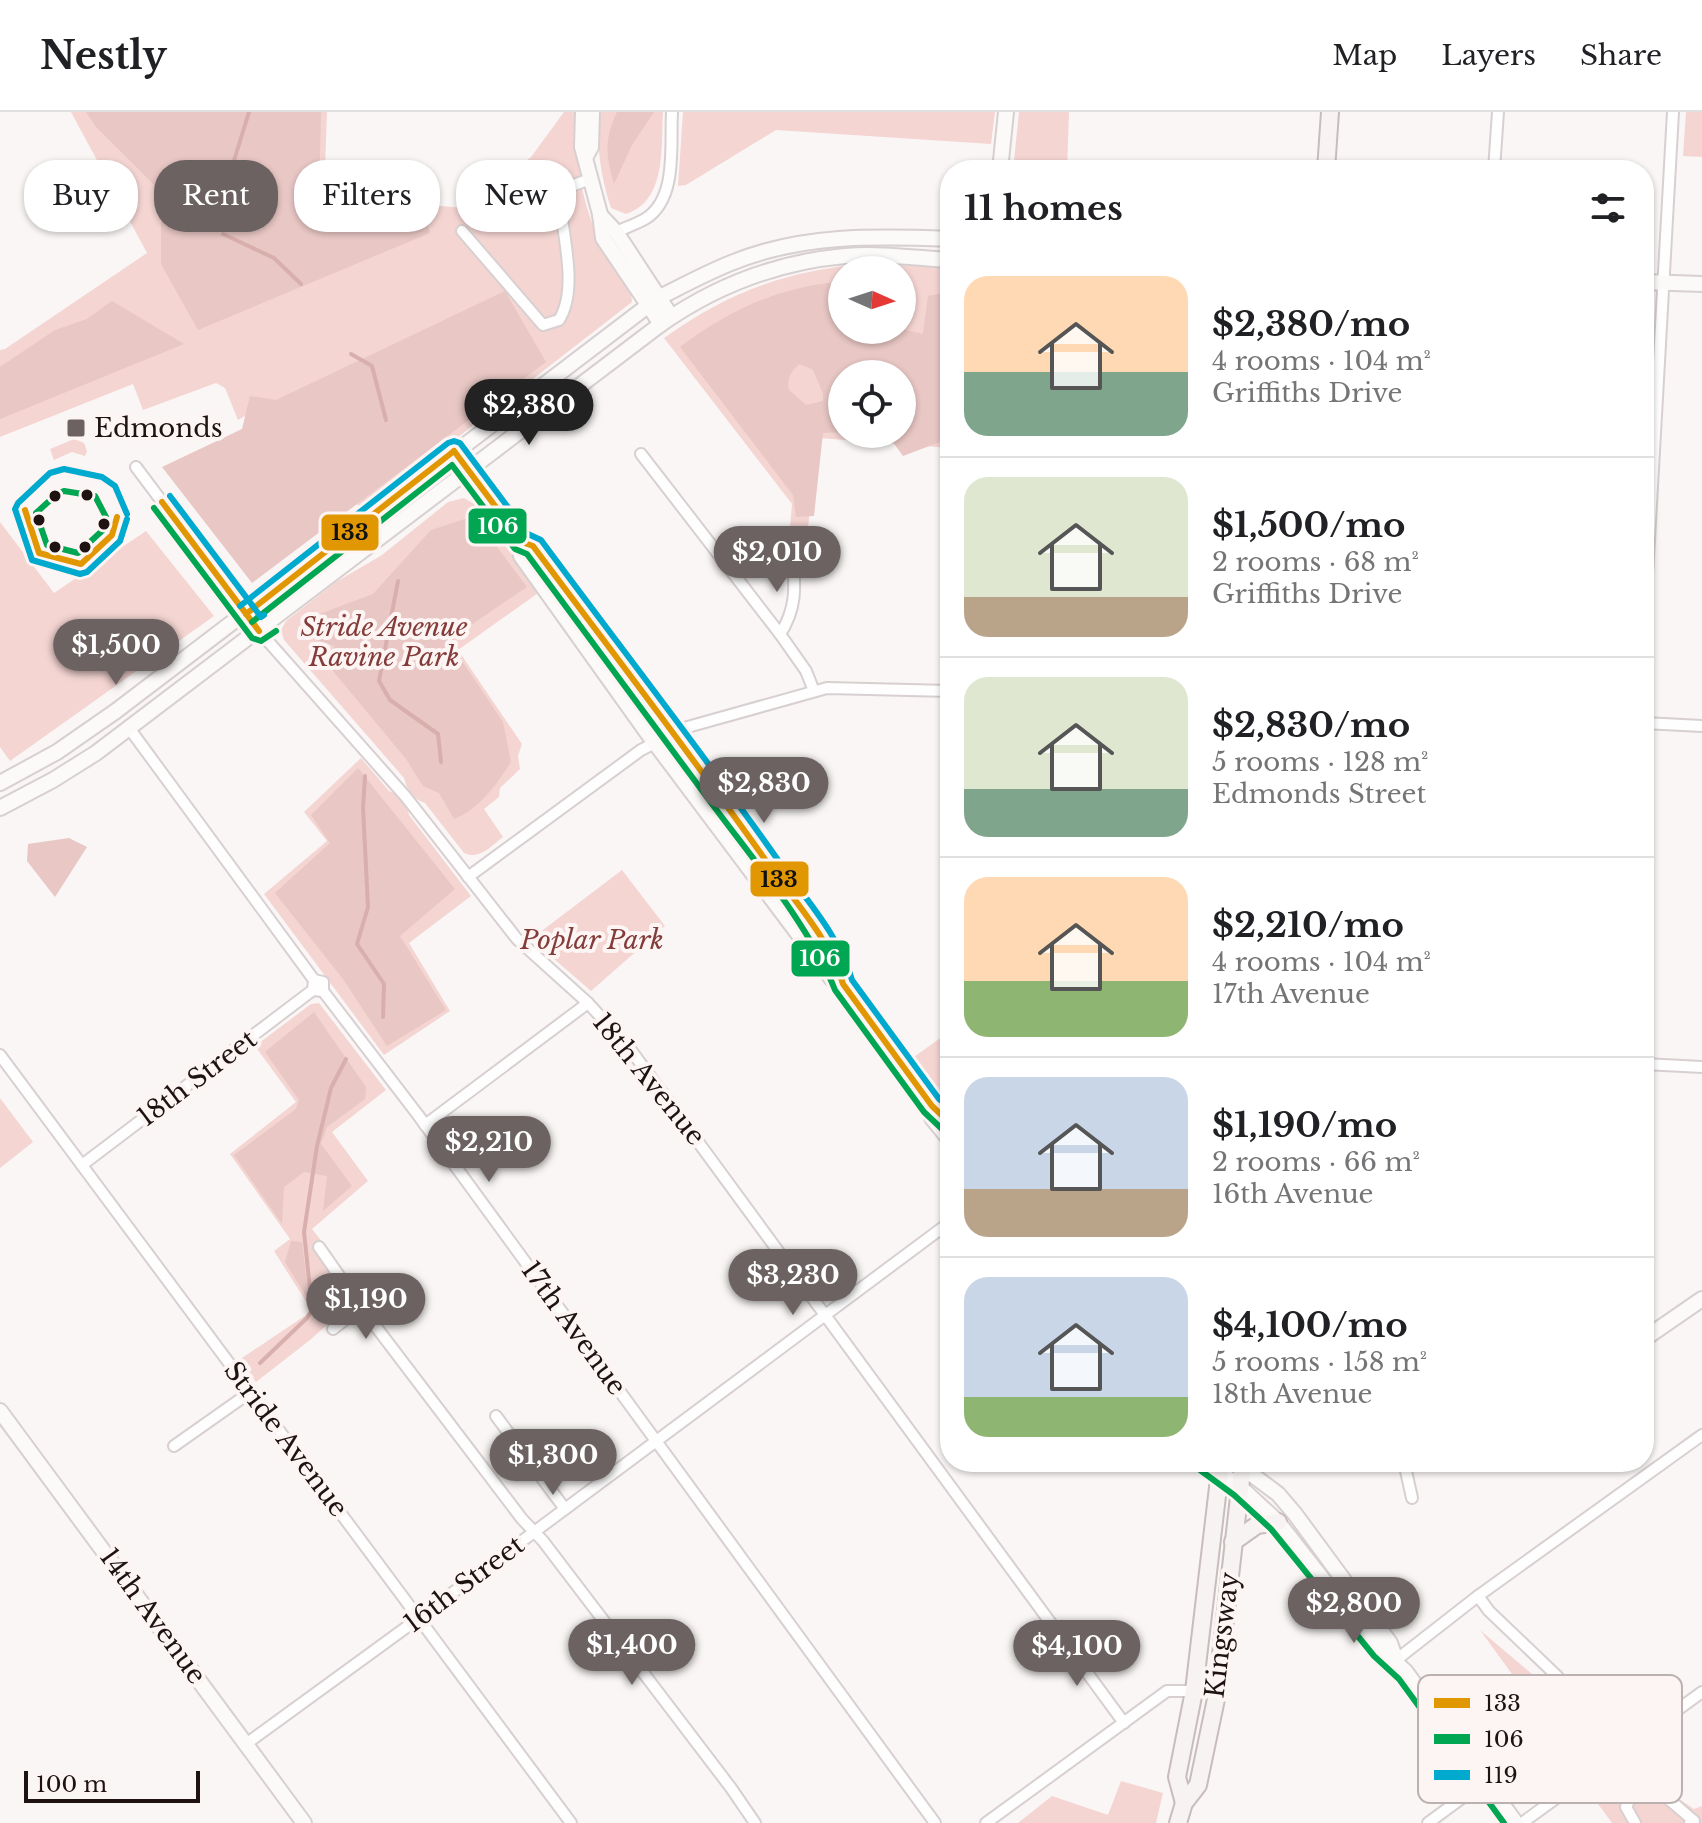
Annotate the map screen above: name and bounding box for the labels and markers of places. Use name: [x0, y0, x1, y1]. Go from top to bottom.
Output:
pin: $2,380: [464, 379, 594, 447]
place label: Edmonds: [94, 412, 223, 444]
marker: Edmonds: [65, 417, 87, 439]
unlabelled marker: [79, 487, 95, 503]
unlabelled marker: [47, 488, 63, 504]
unlabelled marker: [31, 512, 47, 528]
unlabelled marker: [96, 516, 112, 532]
pin: $2,010: [712, 526, 842, 594]
unlabelled marker: [47, 539, 63, 555]
unlabelled marker: [77, 539, 93, 555]
pin: $1,500: [51, 619, 181, 687]
pin: $2,830: [699, 757, 829, 825]
pin: $2,210: [424, 1116, 554, 1184]
pin: $3,230: [728, 1249, 858, 1317]
pin: $1,190: [301, 1273, 431, 1341]
pin: $1,300: [488, 1429, 618, 1497]
pin: $2,800: [1289, 1577, 1419, 1645]
pin: $1,400: [567, 1619, 697, 1687]
pin: $4,100: [1012, 1620, 1142, 1688]

